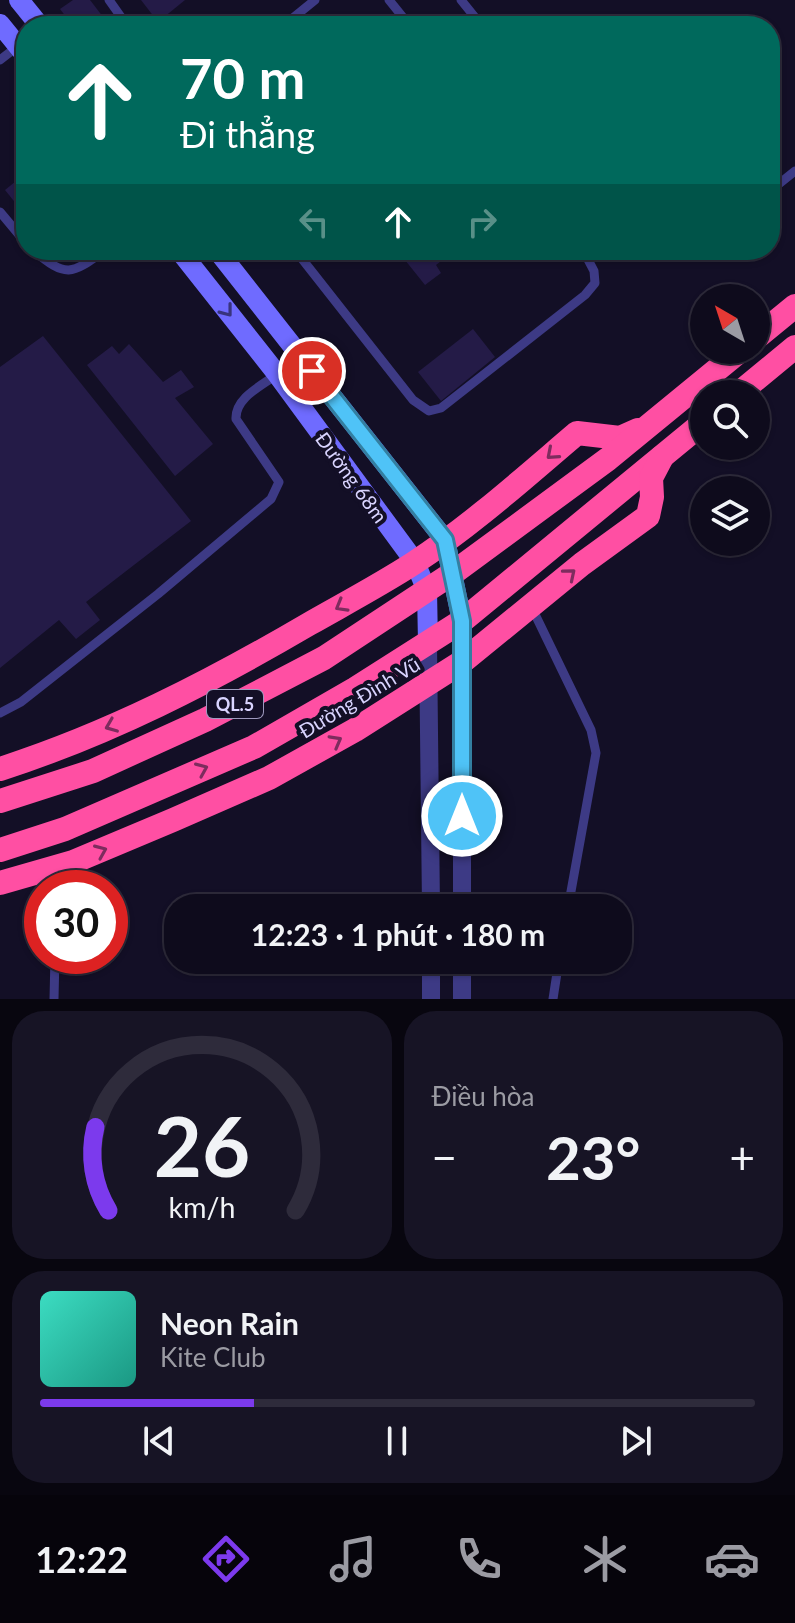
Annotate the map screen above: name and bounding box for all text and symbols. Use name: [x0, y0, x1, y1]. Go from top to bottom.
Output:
text: 70 m: [180, 44, 305, 111]
icon: ahead: [48, 48, 152, 152]
text: Đi thẳng: [180, 112, 315, 156]
icon: left: [292, 200, 336, 244]
icon: ahead: [376, 200, 420, 244]
icon: right: [460, 200, 504, 244]
north arrow: [690, 284, 770, 364]
map controls: [690, 284, 770, 556]
one-way arrow: [218, 302, 232, 317]
pin: [278, 337, 346, 405]
icon: arrive: [290, 349, 334, 393]
button: search: [690, 380, 770, 460]
street label: Đường 68m: [311, 427, 393, 527]
one-way arrow: [547, 445, 561, 459]
button: layers: [690, 476, 770, 556]
one-way arrow: [561, 569, 575, 584]
one-way arrow: [335, 596, 350, 612]
street label: Đường Đình Vũ: [294, 651, 424, 743]
road number: QL.5: [207, 690, 263, 718]
one-way arrow: [105, 717, 119, 733]
one-way arrow: [327, 735, 342, 751]
one-way arrow: [194, 763, 208, 779]
position arrow: [420, 774, 504, 858]
one-way arrow: [93, 844, 107, 860]
speed limit sign: 30: [24, 870, 128, 974]
text: 12:23 · 1 phút · 180 m: [251, 916, 545, 952]
text: Điều hòa: [432, 1080, 535, 1112]
text: 26: [154, 1095, 250, 1195]
text: 23°: [546, 1121, 641, 1193]
text: −: [432, 1131, 457, 1183]
text: +: [729, 1131, 755, 1183]
text: km/h: [168, 1190, 235, 1224]
text: Neon Rain: [160, 1305, 299, 1341]
text: Kite Club: [160, 1341, 266, 1373]
icon: previous: [137, 1419, 181, 1463]
icon: pause: [375, 1419, 419, 1463]
icon: next: [614, 1419, 658, 1463]
icon: directions: [198, 1531, 254, 1587]
icon: music: [325, 1531, 381, 1587]
icon: phone: [451, 1531, 507, 1587]
icon: climate: [577, 1531, 633, 1587]
icon: car: [704, 1531, 760, 1587]
text: 12:22: [35, 1537, 128, 1581]

